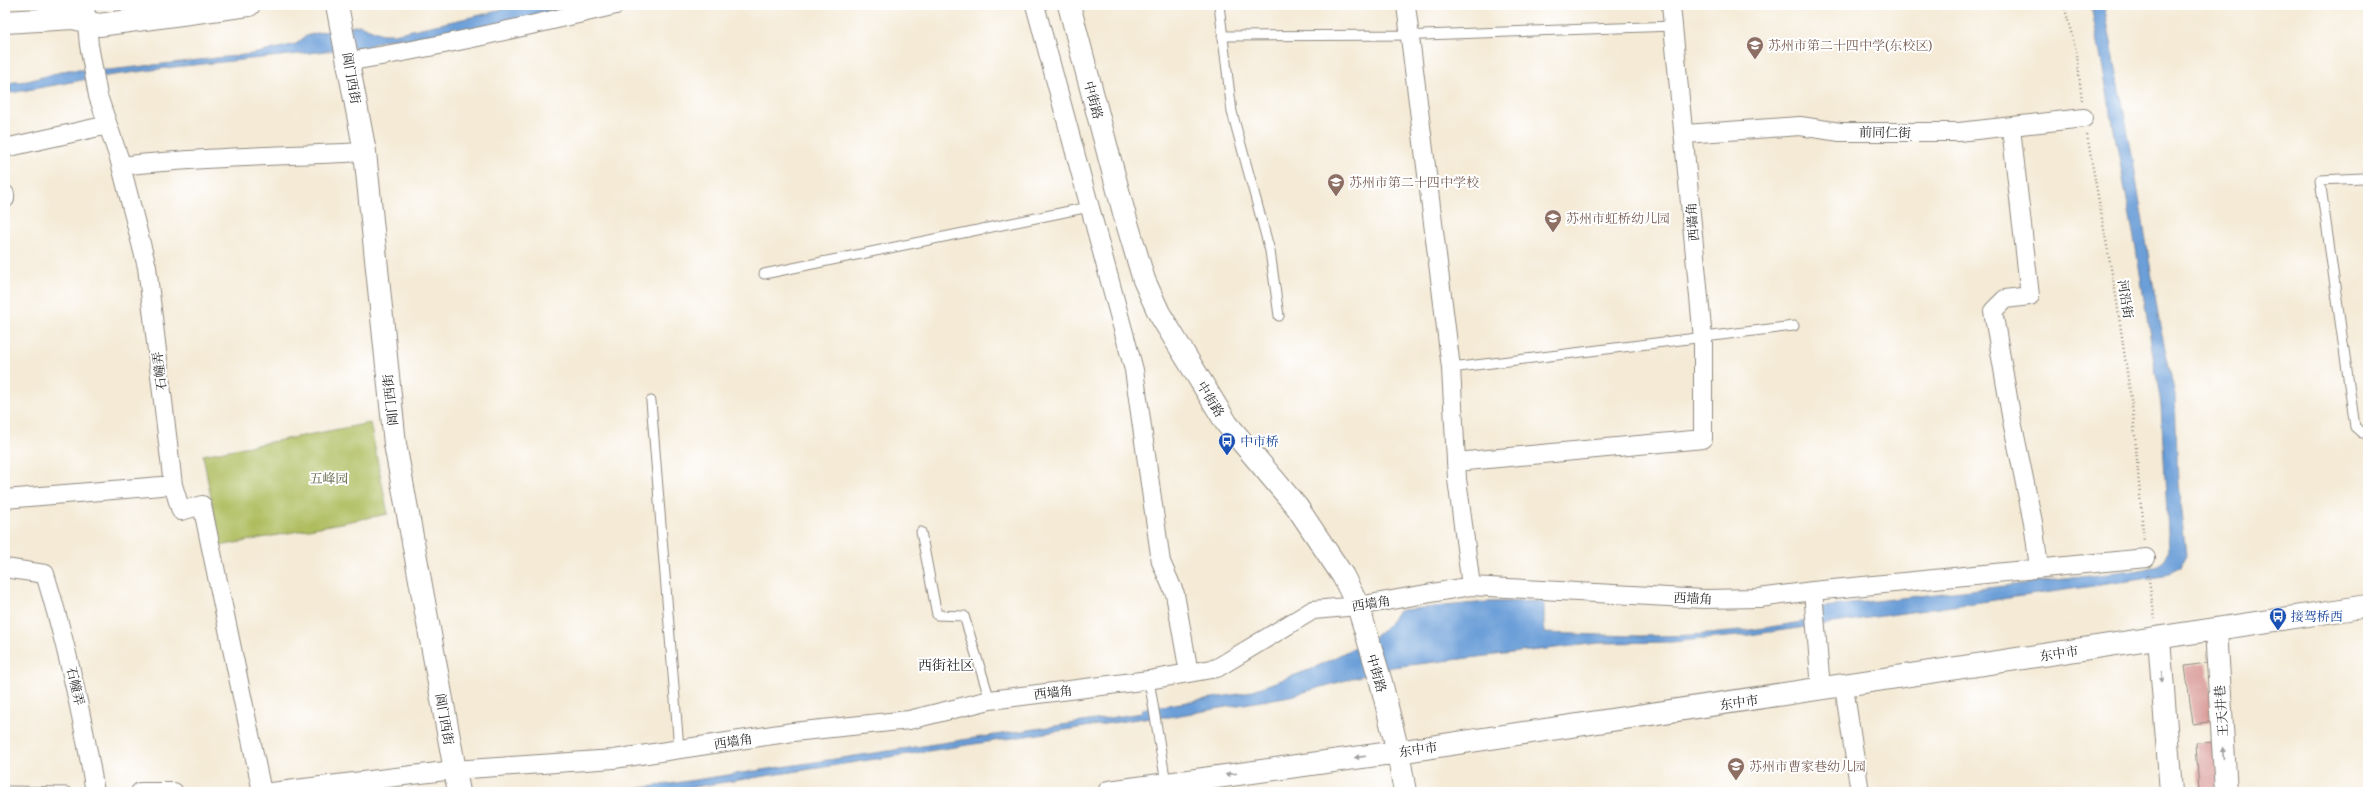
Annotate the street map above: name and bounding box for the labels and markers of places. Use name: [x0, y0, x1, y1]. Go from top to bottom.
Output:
school or university icon: 苏州市第二十四中学(东校区): [1745, 35, 1765, 60]
place label: 苏州市第二十四中学(东校区): [1768, 36, 1932, 55]
school or university icon: 苏州市第二十四中学校: [1326, 172, 1346, 197]
place label: 苏州市第二十四中学校: [1349, 173, 1479, 192]
school or university icon: 苏州市虹桥幼儿园: [1543, 208, 1563, 233]
place label: 苏州市虹桥幼儿园: [1566, 209, 1670, 228]
bus stop icon: 中市桥: [1217, 431, 1237, 456]
place label: 中市桥: [1240, 432, 1279, 451]
bus stop icon: 接驾桥西: [2268, 606, 2288, 631]
place label: 接驾桥西: [2291, 607, 2343, 626]
school or university icon: 苏州市曹家巷幼儿园: [1726, 756, 1746, 781]
place label: 苏州市曹家巷幼儿园: [1749, 757, 1866, 776]

